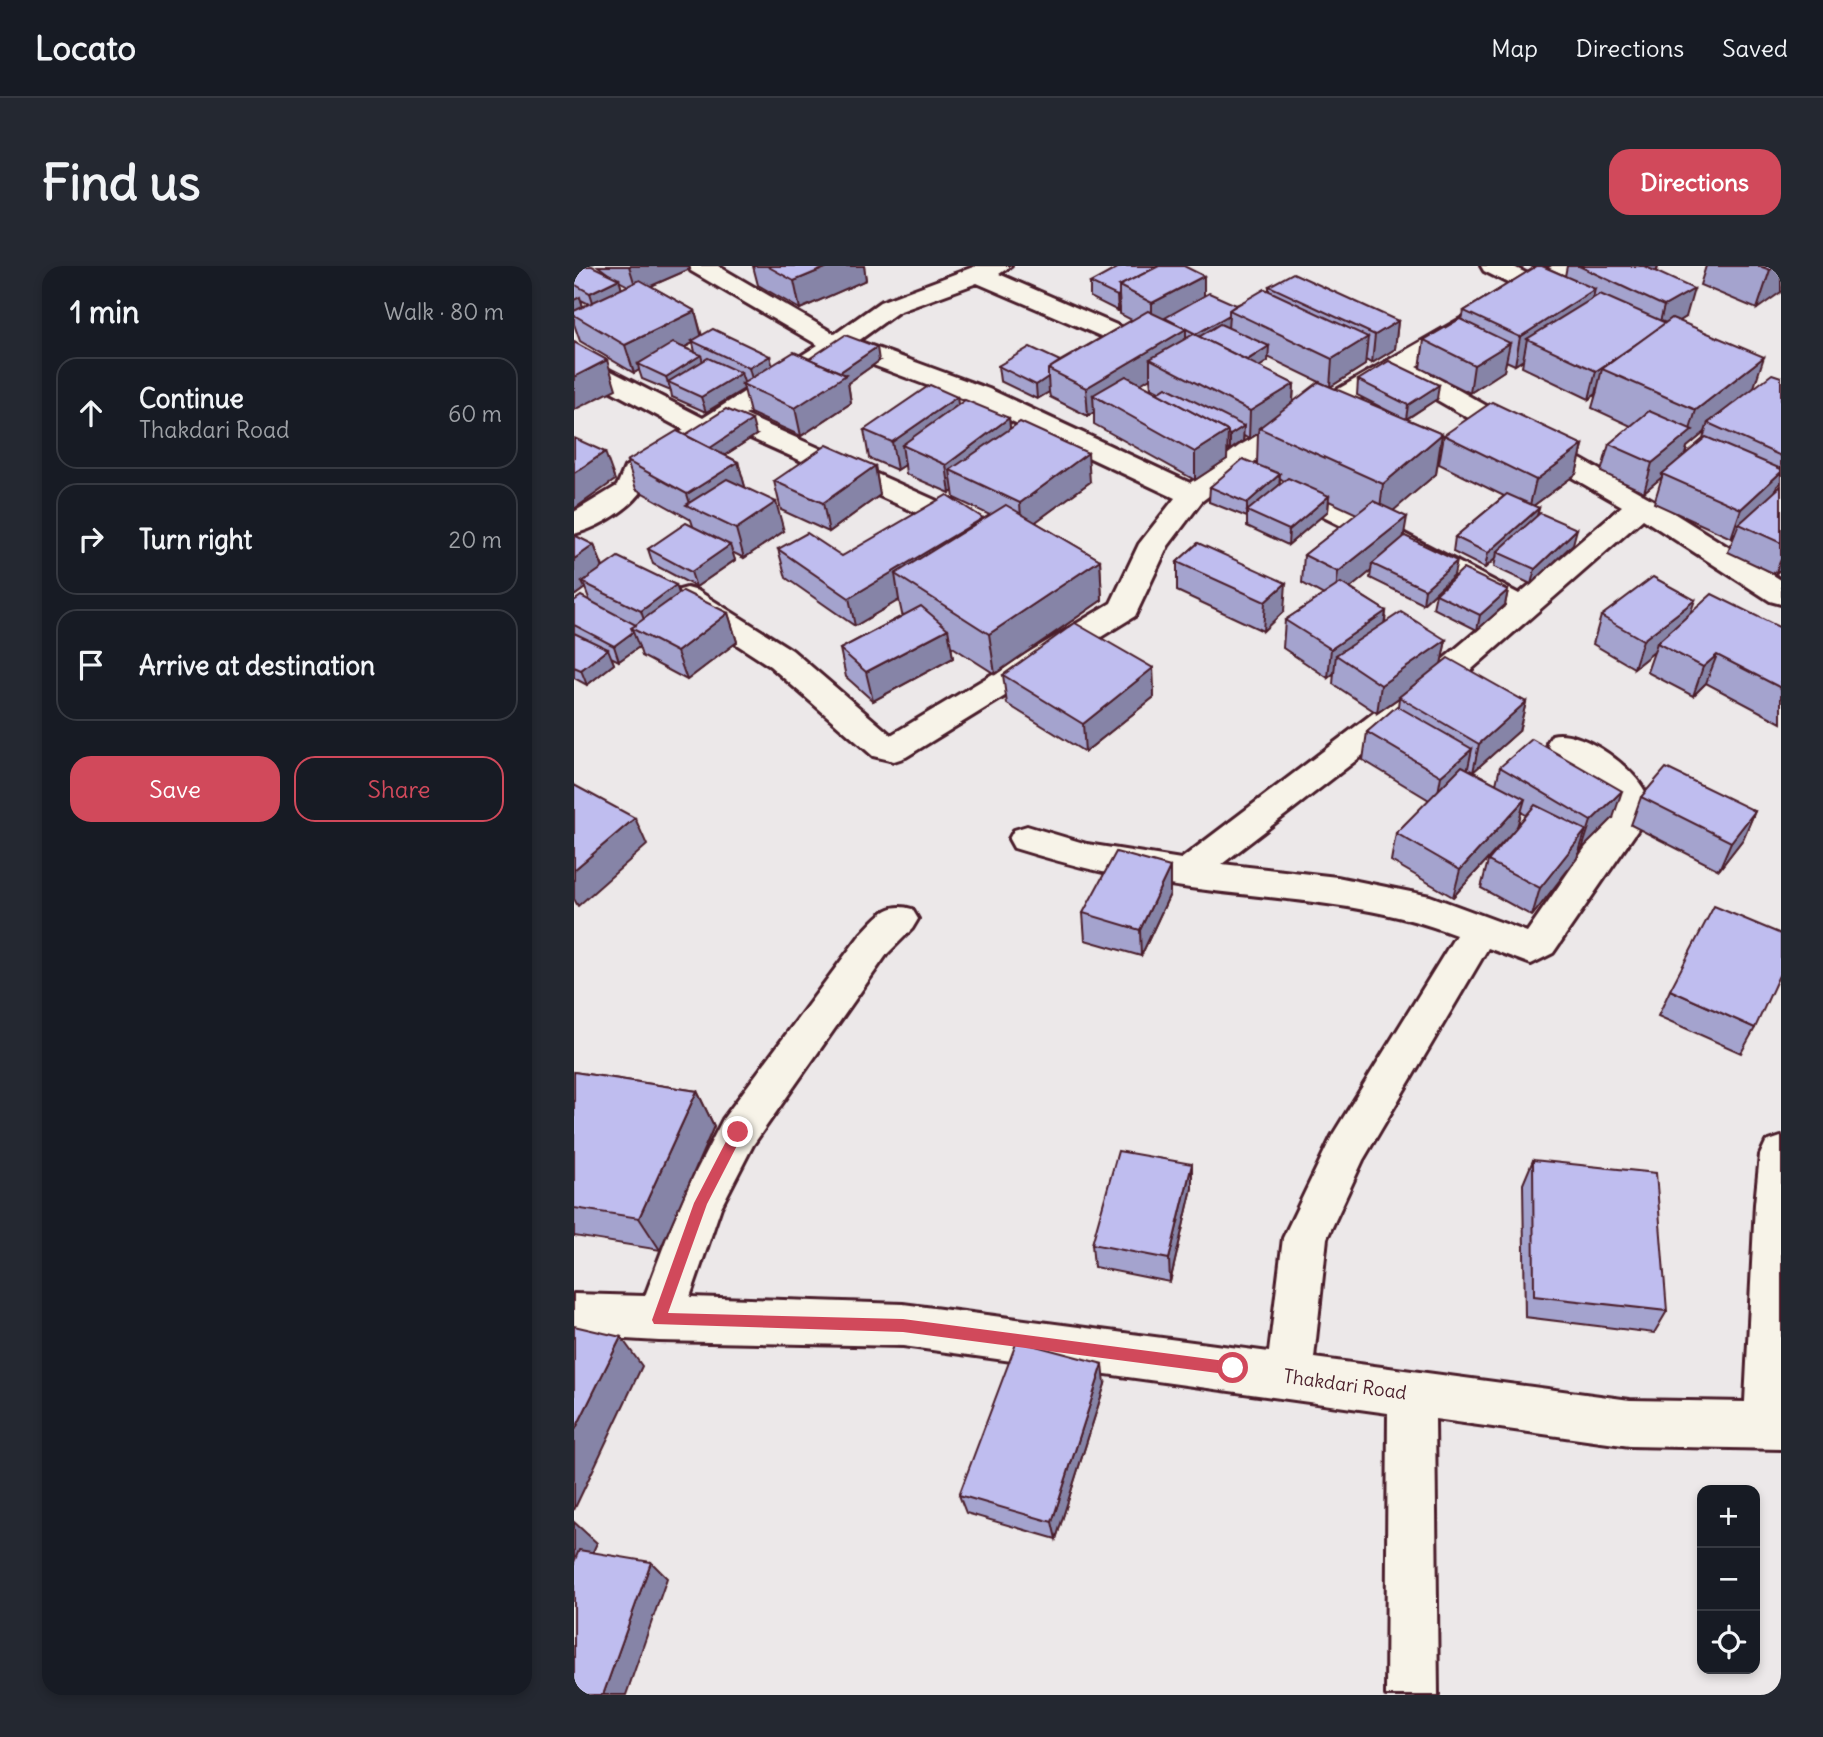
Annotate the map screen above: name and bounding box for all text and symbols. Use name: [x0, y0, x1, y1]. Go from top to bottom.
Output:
text: Locato: [35, 27, 136, 69]
text: Map: [1491, 33, 1538, 63]
text: Directions: [1576, 33, 1684, 63]
text: Saved: [1722, 33, 1788, 63]
button: Directions: [1609, 149, 1781, 215]
text: Find us: [42, 152, 200, 213]
text: 1 min: [70, 293, 139, 331]
text: Walk · 80 m: [384, 297, 504, 326]
text: Continue: [139, 382, 244, 415]
icon: ahead: [72, 394, 110, 432]
text: 60 m: [448, 399, 502, 428]
text: Thakdari Road: [139, 415, 290, 444]
icon: right: [72, 520, 110, 558]
text: Turn right: [139, 523, 252, 556]
text: 20 m: [449, 525, 502, 554]
icon: arrive: [72, 646, 110, 684]
text: Arrive at destination: [139, 649, 375, 682]
button: Save: [70, 756, 280, 822]
button: Share: [294, 756, 504, 822]
route end: [722, 1116, 753, 1147]
route start: [1217, 1352, 1248, 1383]
street label: Thakdari Road: [1282, 1363, 1408, 1405]
map controls: [1697, 1485, 1760, 1674]
button: +: [1697, 1485, 1760, 1548]
button: −: [1697, 1548, 1760, 1611]
button: locate: [1697, 1611, 1760, 1674]

